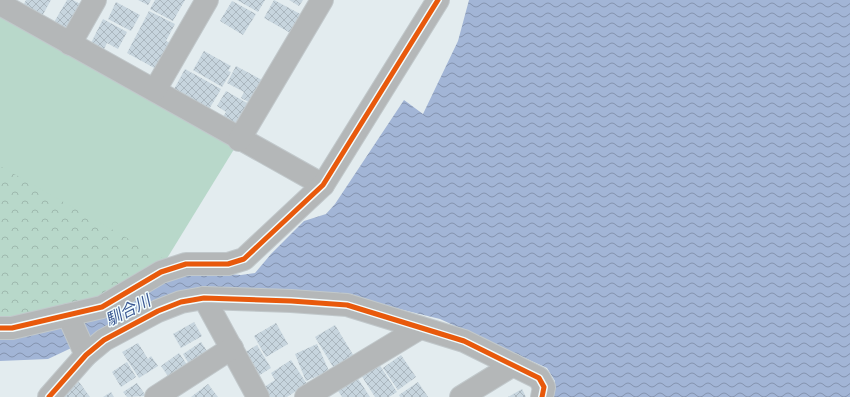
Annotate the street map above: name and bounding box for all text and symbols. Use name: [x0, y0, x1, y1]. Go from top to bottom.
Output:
water label: 馴合川: [103, 291, 155, 329]

